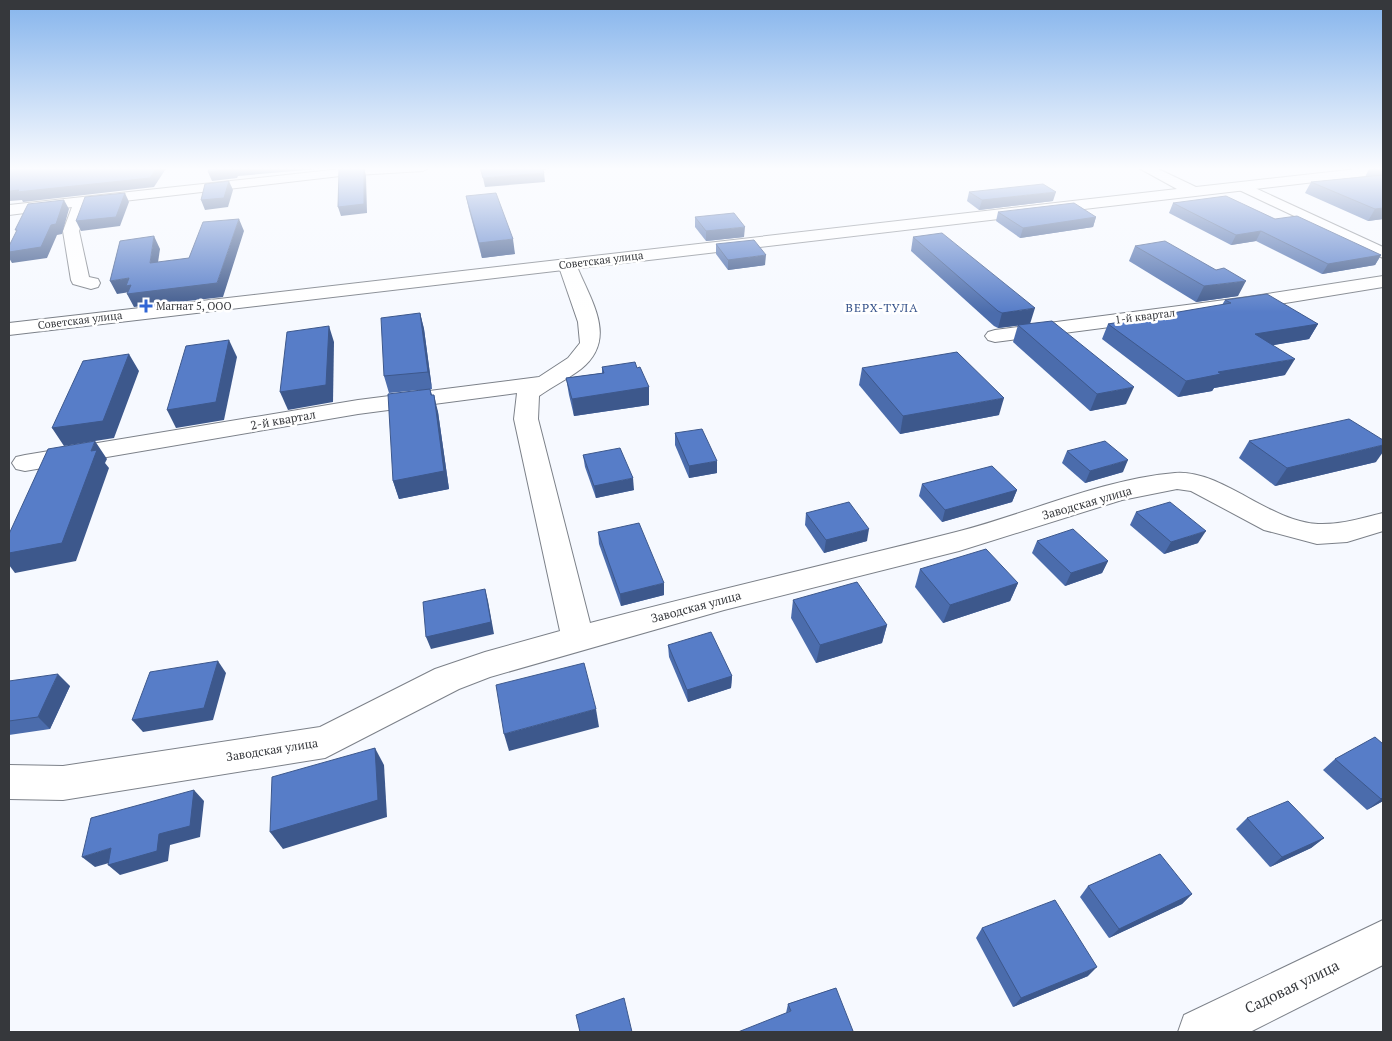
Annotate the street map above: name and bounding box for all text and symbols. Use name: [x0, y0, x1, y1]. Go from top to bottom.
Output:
street label: Советская улица: [558, 248, 645, 272]
place label: Магнат 5, ООО: [156, 299, 232, 313]
marker: Магнат 5, ООО: [140, 300, 152, 312]
district label: ВЕРХ-ТУЛА: [846, 300, 918, 315]
street label: 1-й квартал: [1114, 305, 1176, 327]
street label: Советская улица: [37, 308, 124, 332]
street label: 2-й квартал: [249, 406, 317, 433]
street label: Заводская улица: [1040, 483, 1134, 523]
street label: Заводская улица: [649, 587, 743, 626]
street label: Заводская улица: [225, 735, 319, 764]
street label: Садовая улица: [1241, 954, 1342, 1018]

